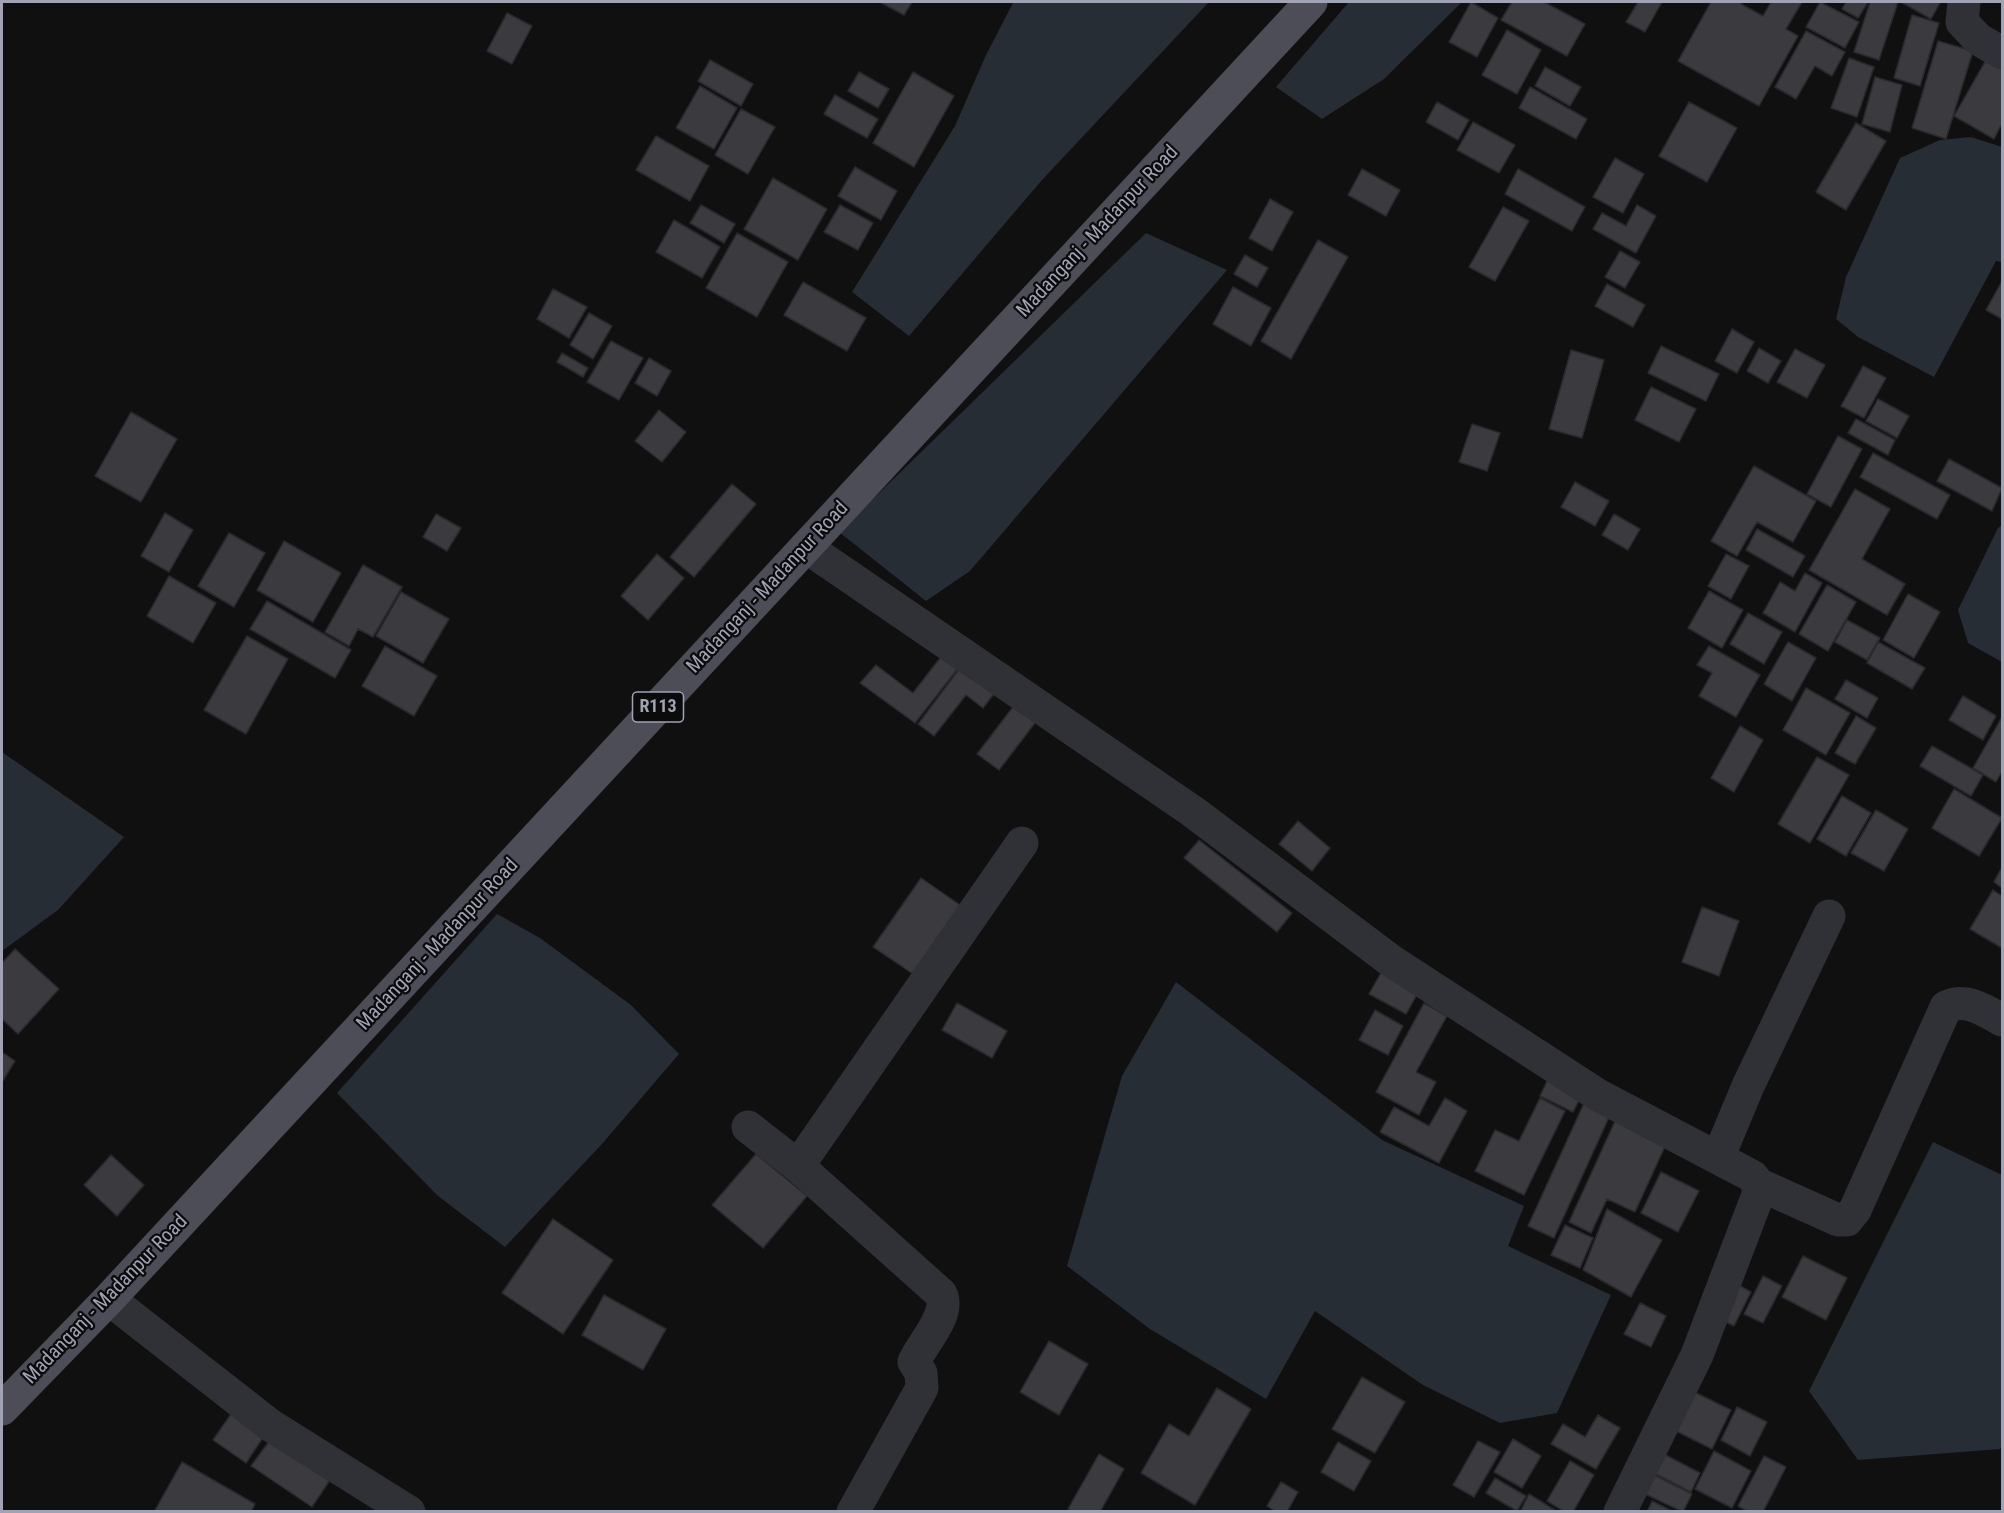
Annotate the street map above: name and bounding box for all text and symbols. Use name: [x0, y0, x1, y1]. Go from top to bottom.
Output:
street label: Madanganj - Madanpur Road: [1012, 141, 1184, 323]
street label: Madanganj - Madanpur Road: [682, 497, 854, 679]
road number: R113: [632, 692, 684, 722]
street label: Madanganj - Madanpur Road: [352, 854, 524, 1036]
street label: Madanganj - Madanpur Road: [19, 1210, 193, 1390]

